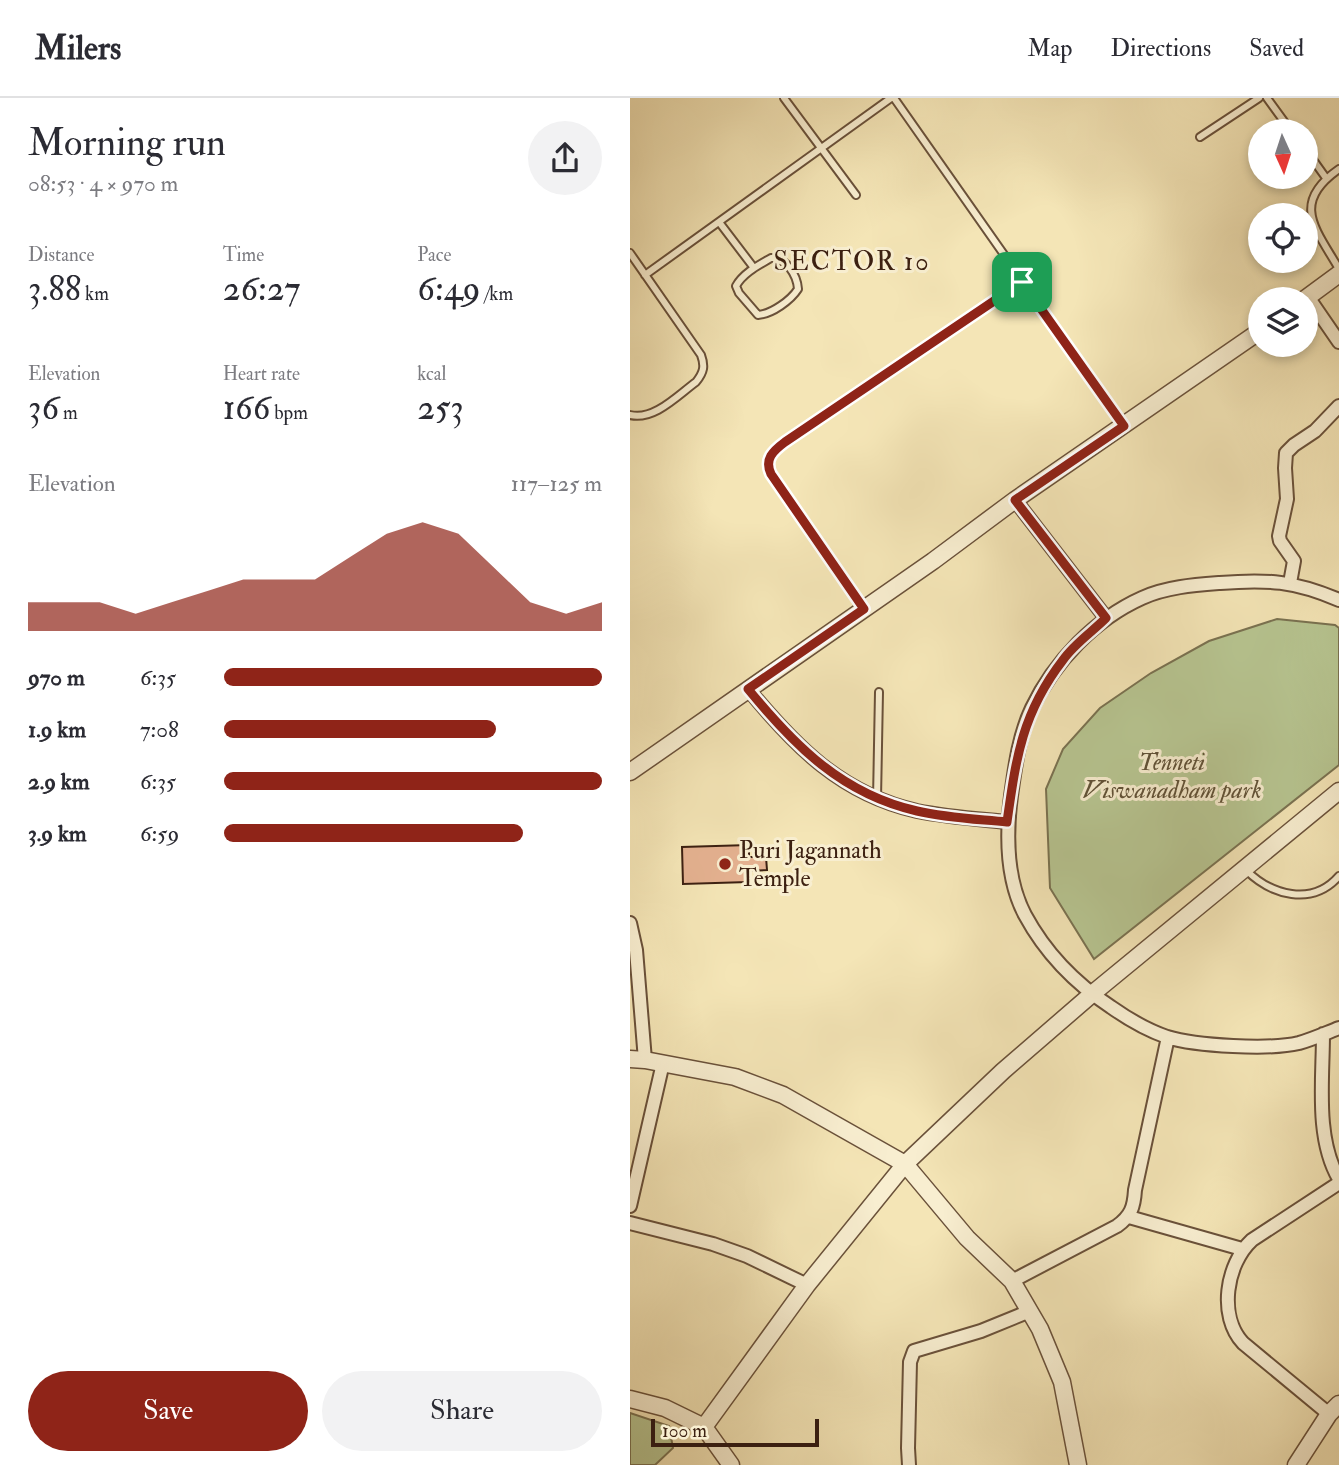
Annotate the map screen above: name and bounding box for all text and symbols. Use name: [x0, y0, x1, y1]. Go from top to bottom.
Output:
text: Milers: [35, 28, 121, 69]
text: Map: [1027, 33, 1072, 64]
text: Directions: [1110, 33, 1211, 64]
text: Saved: [1249, 33, 1304, 64]
text: Morning run: [28, 119, 226, 167]
north arrow: [1248, 119, 1318, 189]
map controls: [1248, 119, 1318, 357]
button: share: [528, 121, 602, 195]
text: 08:53 · 4 × 970 m: [28, 169, 178, 198]
button: locate: [1248, 203, 1318, 273]
text: Distance: [28, 243, 94, 267]
text: Time: [223, 243, 264, 267]
text: Pace: [417, 243, 451, 267]
district label: SECTOR 10: [774, 246, 930, 278]
pin: [992, 252, 1052, 312]
icon: arrive: [1003, 263, 1041, 301]
text: 3.88: [28, 267, 81, 311]
text: 26:27: [223, 267, 300, 311]
text: 6:49: [417, 267, 480, 311]
text: km: [81, 282, 109, 306]
text: /km: [480, 282, 513, 306]
button: layers: [1248, 287, 1318, 357]
text: Elevation: [28, 362, 100, 386]
text: Heart rate: [223, 362, 300, 386]
text: kcal: [417, 362, 446, 386]
text: 36: [28, 386, 59, 430]
text: 166: [223, 386, 270, 430]
text: 253: [417, 386, 464, 430]
text: m: [59, 401, 78, 425]
text: bpm: [270, 401, 308, 425]
text: Elevation: [28, 469, 116, 498]
text: 117–125 m: [511, 469, 602, 498]
text: 970 m: [28, 663, 85, 692]
text: 6:35: [140, 663, 176, 692]
text: 1.9 km: [28, 715, 86, 744]
text: 7:08: [140, 715, 179, 744]
park label: Tenneti Viswanadham park: [1082, 747, 1262, 806]
text: 2.9 km: [28, 767, 90, 796]
text: 6:35: [140, 767, 176, 796]
text: 3.9 km: [28, 819, 87, 848]
text: 6:59: [140, 819, 179, 848]
place label: Puri Jagannath Temple: [739, 835, 882, 894]
marker: Puri Jagannath Temple: [717, 856, 733, 872]
button: Save: [28, 1371, 308, 1451]
button: Share: [322, 1371, 602, 1451]
scale bar: [651, 1416, 819, 1448]
text: 100 m: [662, 1419, 707, 1443]

